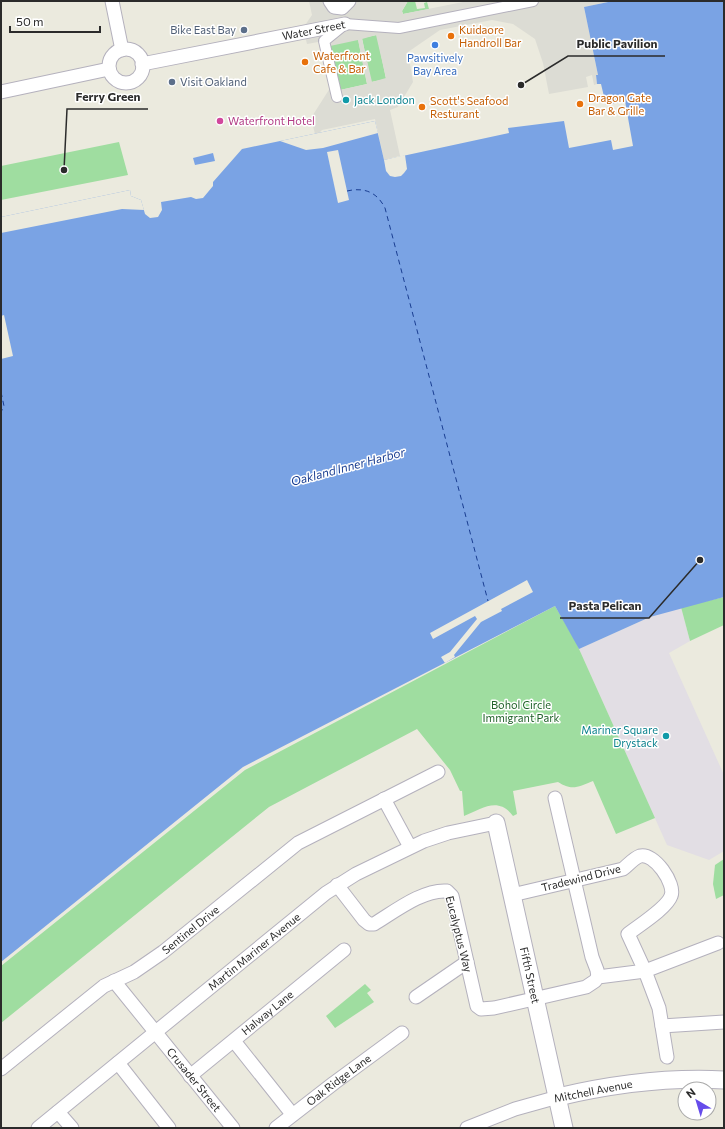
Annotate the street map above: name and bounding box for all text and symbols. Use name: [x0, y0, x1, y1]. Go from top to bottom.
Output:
scale bar: [10, 8, 100, 34]
text: 50 m: [16, 14, 44, 28]
street label: Water Street: [281, 17, 347, 42]
place label: Bike East Bay: [170, 23, 236, 36]
place label: Kuidaore Handroll Bar: [459, 23, 522, 49]
marker: Bike East Bay: [239, 25, 249, 35]
marker: Kuidaore Handroll Bar: [446, 31, 456, 41]
callout: Public Pavilion: [568, 32, 665, 56]
text: Public Pavilion: [577, 36, 658, 50]
marker: Pawsitively Bay Area: [430, 40, 440, 50]
place label: Waterfront Cafe & Bar: [313, 49, 370, 75]
place label: Pawsitively Bay Area: [407, 51, 463, 77]
marker: Waterfront Cafe & Bar: [300, 57, 310, 67]
place label: Visit Oakland: [180, 75, 247, 88]
marker: Visit Oakland: [167, 77, 177, 87]
callout: Ferry Green: [67, 85, 148, 109]
text: Ferry Green: [76, 89, 141, 103]
place label: Dragon Gate Bar & Grille: [588, 91, 651, 117]
place label: Jack London: [354, 93, 415, 107]
place label: Scott's Seafood Resturant: [430, 94, 508, 120]
marker: Jack London: [341, 95, 351, 105]
marker: Dragon Gate Bar & Grille: [575, 99, 585, 109]
marker: Scott's Seafood Resturant: [417, 102, 427, 112]
place label: Waterfront Hotel: [228, 114, 315, 127]
marker: Waterfront Hotel: [215, 116, 225, 126]
water label: Oakland Inner Harbor: [289, 444, 408, 488]
callout: Pasta Pelican: [560, 594, 649, 618]
text: Pasta Pelican: [569, 598, 642, 612]
park label: Bohol Circle Immigrant Park: [482, 698, 560, 724]
place label: Mariner Square Drystack: [581, 723, 658, 749]
marker: Mariner Square Drystack: [661, 731, 671, 741]
street label: Tradewind Drive: [540, 861, 622, 894]
street label: Eucalyptus Way: [444, 894, 475, 974]
street label: Sentinel Drive: [159, 902, 222, 956]
street label: Martin Mariner Avenue: [205, 910, 303, 993]
street label: Fifth Street: [518, 946, 543, 1005]
street label: Halway Lane: [239, 987, 296, 1037]
street label: Crusader Street: [164, 1045, 224, 1114]
street label: Oak Ridge Lane: [304, 1051, 373, 1108]
street label: Mitchell Avenue: [553, 1076, 633, 1104]
north arrow: [677, 1081, 717, 1121]
text: N: [683, 1085, 698, 1100]

